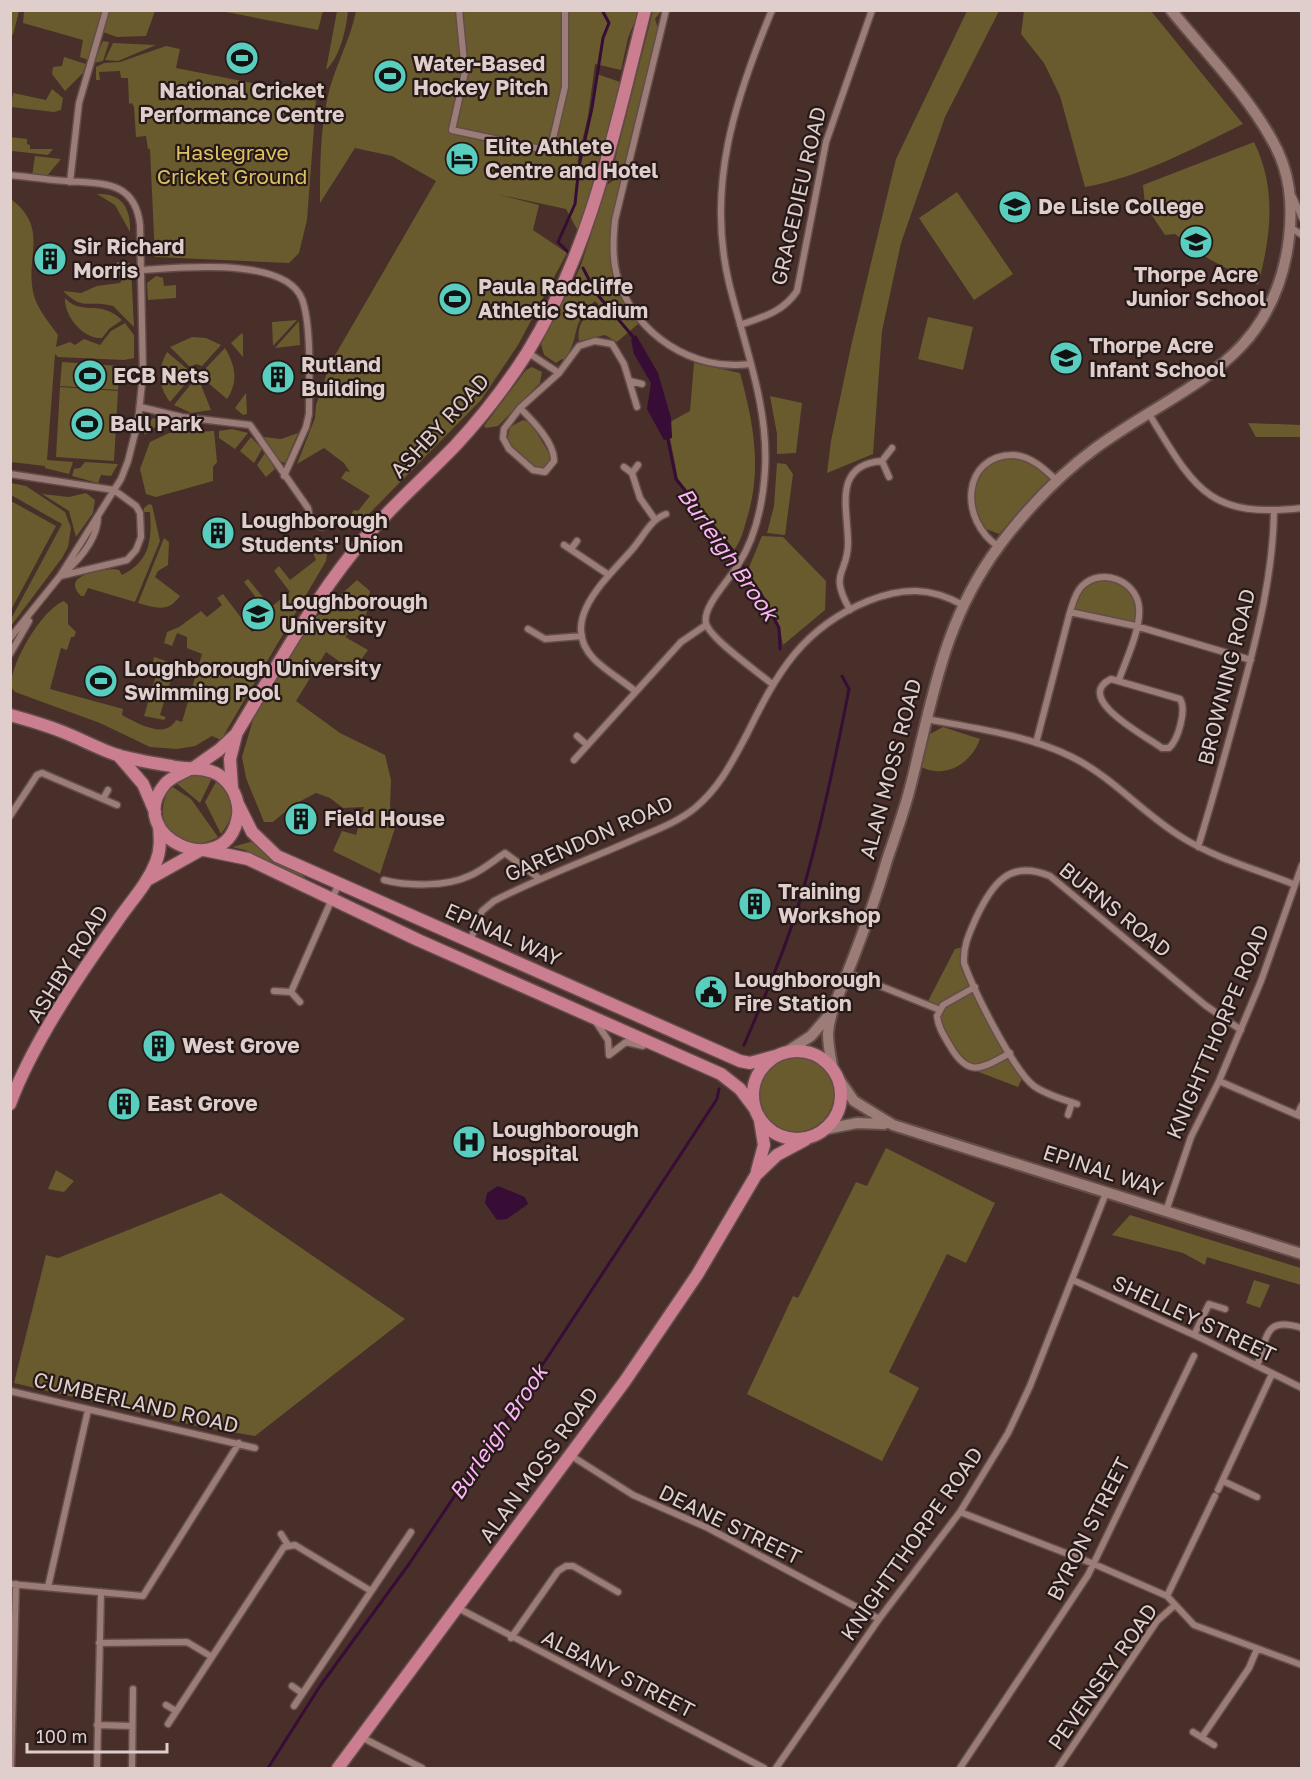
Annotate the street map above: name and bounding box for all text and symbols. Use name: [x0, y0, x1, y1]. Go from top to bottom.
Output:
sports icon: National Cricket Performance Centre: [224, 40, 260, 76]
place label: Water-Based Hockey Pitch: [413, 50, 548, 100]
sports icon: Water-Based Hockey Pitch: [372, 58, 408, 94]
place label: National Cricket Performance Centre: [140, 77, 344, 127]
street label: GRACEDIEU ROAD: [765, 104, 831, 288]
place label: Elite Athlete Centre and Hotel: [485, 133, 658, 183]
park label: Haslegrave Cricket Ground: [157, 139, 307, 189]
hotel icon: Elite Athlete Centre and Hotel: [444, 141, 480, 177]
school or university icon: De Lisle College: [997, 189, 1033, 225]
place label: De Lisle College: [1038, 193, 1204, 219]
school or university icon: Thorpe Acre Junior School: [1178, 224, 1214, 260]
place label: Sir Richard Morris: [73, 233, 184, 283]
building icon: Sir Richard Morris: [32, 241, 68, 277]
place label: Thorpe Acre Junior School: [1126, 261, 1266, 311]
place label: Paula Radcliffe Athletic Stadium: [478, 273, 648, 323]
sports icon: Paula Radcliffe Athletic Stadium: [437, 281, 473, 317]
place label: Thorpe Acre Infant School: [1089, 332, 1226, 382]
school or university icon: Thorpe Acre Infant School: [1048, 340, 1084, 376]
place label: Rutland Building: [301, 351, 385, 401]
sports icon: ECB Nets: [72, 358, 108, 394]
building icon: Rutland Building: [260, 359, 296, 395]
place label: ECB Nets: [113, 362, 210, 388]
street label: ASHBY ROAD: [384, 368, 494, 483]
sports icon: Ball Park: [69, 406, 105, 442]
place label: Ball Park: [110, 410, 203, 436]
water label: Burleigh Brook: [672, 482, 786, 628]
place label: Loughborough Students' Union: [241, 507, 403, 557]
building icon: Loughborough Students' Union: [200, 515, 236, 551]
street label: BROWNING ROAD: [1192, 586, 1260, 768]
place label: Loughborough University: [281, 588, 428, 638]
school or university icon: Loughborough University: [240, 596, 276, 632]
place label: Loughborough University Swimming Pool: [124, 655, 382, 705]
sports icon: Loughborough University Swimming Pool: [83, 663, 119, 699]
street label: ALAN MOSS ROAD: [853, 676, 927, 862]
street label: GARENDON ROAD: [501, 789, 677, 887]
building icon: Field House: [283, 801, 319, 837]
place label: Field House: [324, 805, 445, 831]
street label: BURNS ROAD: [1054, 856, 1177, 962]
place label: Training Workshop: [778, 878, 881, 928]
building icon: Training Workshop: [737, 886, 773, 922]
street label: EPINAL WAY: [441, 897, 566, 972]
street label: ASHBY ROAD: [21, 900, 114, 1027]
street label: KNIGHTTHORPE ROAD: [1160, 920, 1274, 1143]
place label: Loughborough Fire Station: [734, 966, 881, 1016]
public building icon: Loughborough Fire Station: [693, 974, 729, 1010]
building icon: West Grove: [141, 1028, 177, 1064]
place label: West Grove: [182, 1032, 300, 1058]
building icon: East Grove: [106, 1086, 142, 1122]
place label: East Grove: [147, 1090, 258, 1116]
place label: Loughborough Hospital: [492, 1116, 639, 1166]
hospital icon: Loughborough Hospital: [451, 1124, 487, 1160]
street label: EPINAL WAY: [1040, 1138, 1167, 1202]
street label: SHELLEY STREET: [1109, 1269, 1280, 1367]
water label: Burleigh Brook: [443, 1357, 554, 1504]
street label: CUMBERLAND ROAD: [31, 1366, 241, 1438]
street label: ALAN MOSS ROAD: [473, 1382, 603, 1547]
street label: KNIGHTTHORPE ROAD: [834, 1442, 988, 1645]
street label: BYRON STREET: [1041, 1453, 1135, 1604]
street label: DEANE STREET: [655, 1478, 806, 1570]
street label: PEVENSEY ROAD: [1042, 1598, 1162, 1755]
street label: ALBANY STREET: [538, 1623, 699, 1723]
scale bar: [27, 1716, 166, 1754]
text: 100 m: [36, 1725, 87, 1747]

